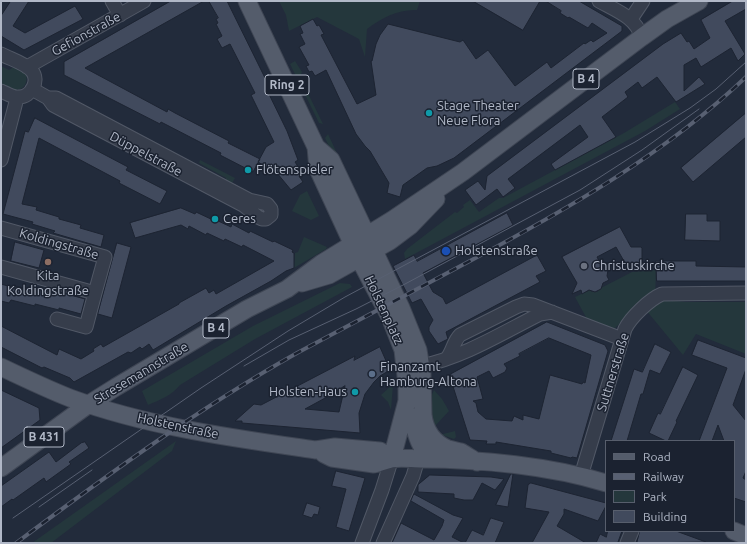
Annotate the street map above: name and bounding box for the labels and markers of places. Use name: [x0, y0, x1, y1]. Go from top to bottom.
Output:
place label: Stage Theater Neue Flora: [437, 98, 519, 129]
marker: Stage Theater Neue Flora: [424, 108, 434, 118]
place label: Flötenspieler: [256, 162, 333, 178]
marker: Flötenspieler: [243, 165, 253, 175]
place label: Ceres: [223, 211, 256, 227]
marker: Ceres: [210, 214, 220, 224]
place label: Holstenstraße: [455, 243, 538, 259]
marker: Holstenstraße: [440, 245, 452, 257]
marker: Kita Koldingstraße: [43, 257, 53, 267]
place label: Christuskirche: [592, 258, 675, 274]
marker: Christuskirche: [579, 261, 589, 271]
place label: Kita Koldingstraße: [7, 268, 89, 299]
place label: Finanzamt Hamburg-Altona: [380, 359, 477, 390]
marker: Finanzamt Hamburg-Altona: [367, 369, 377, 379]
place label: Holsten-Haus: [269, 384, 347, 400]
marker: Holsten-Haus: [350, 387, 360, 397]

